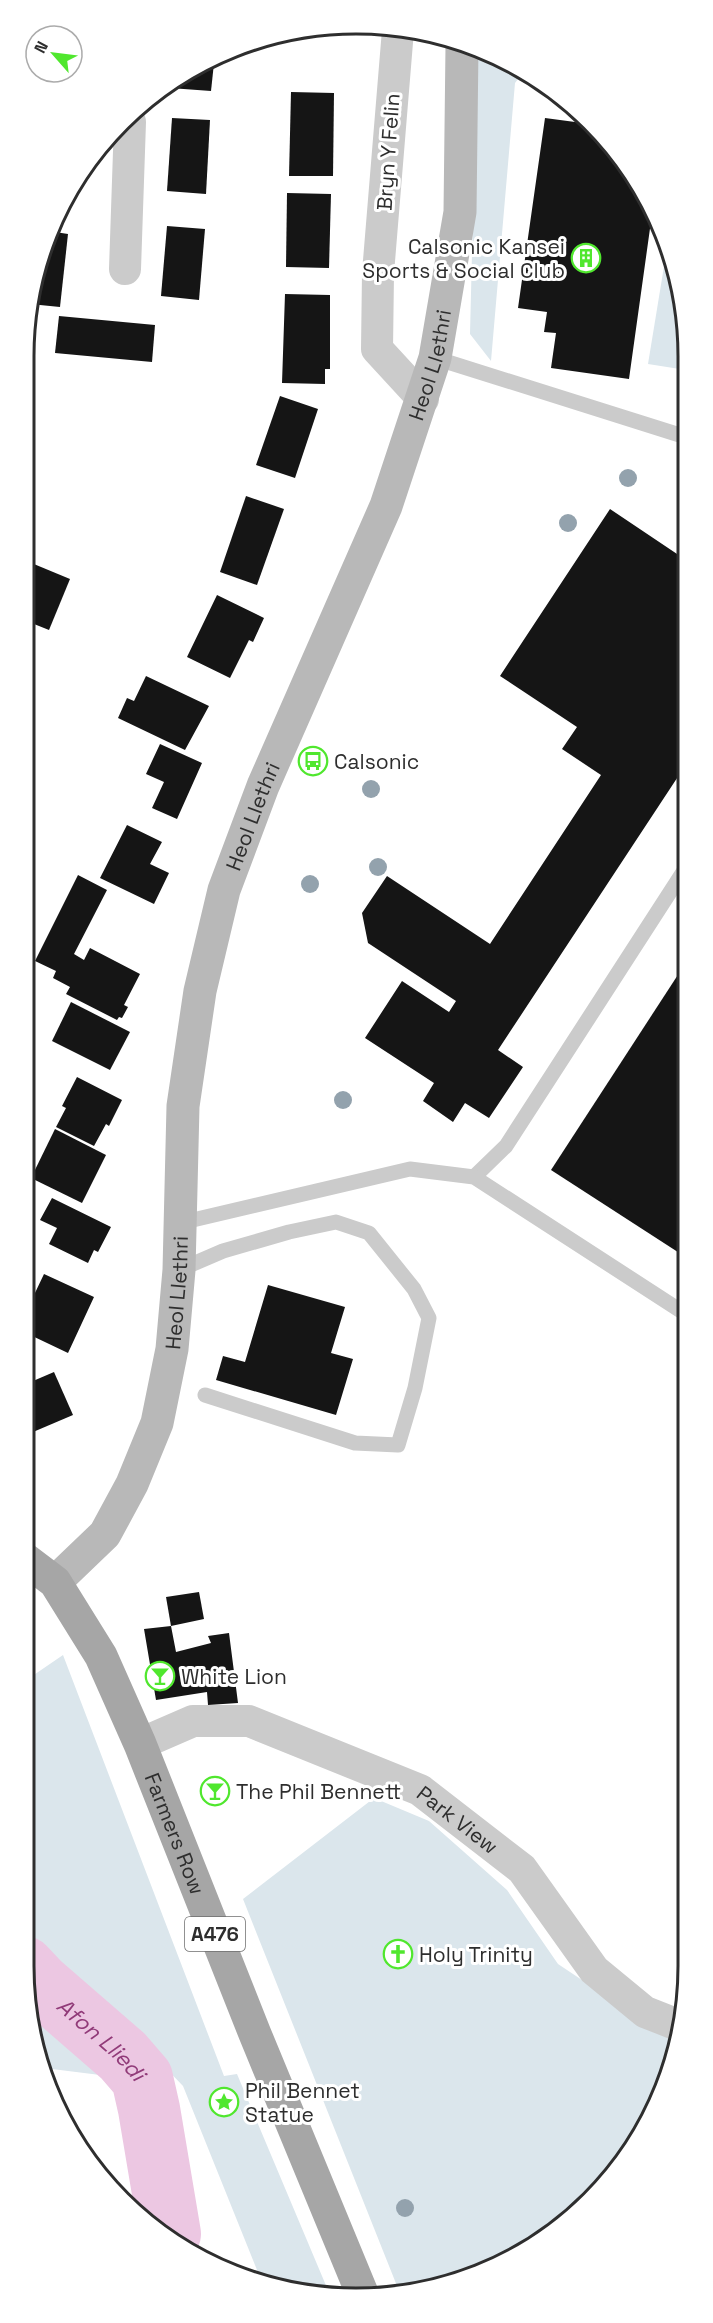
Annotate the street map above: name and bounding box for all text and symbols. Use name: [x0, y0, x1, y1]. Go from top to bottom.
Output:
north arrow: [24, 24, 84, 84]
text: N: [29, 38, 53, 57]
street label: Bryn Y Felin: [370, 92, 406, 212]
place label: Calsonic Kansei Sports & Social Club: [362, 233, 565, 284]
building icon: Calsonic Kansei Sports & Social Club: [570, 242, 602, 274]
street label: Heol Llethri: [402, 307, 457, 424]
bus stop icon: Calsonic: [297, 745, 329, 777]
place label: Calsonic: [334, 748, 419, 775]
street label: Heol Llethri: [219, 758, 285, 874]
street label: Heol Llethri: [159, 1236, 193, 1351]
bar icon: White Lion: [144, 1660, 176, 1692]
place label: White Lion: [181, 1663, 287, 1690]
street label: Farmers Row: [139, 1769, 212, 1898]
bar icon: The Phil Bennett: [199, 1775, 231, 1807]
place label: The Phil Bennett: [236, 1778, 401, 1805]
street label: Park View: [412, 1779, 504, 1859]
road number: A476: [185, 1917, 245, 1951]
church icon: Holy Trinity: [382, 1938, 414, 1970]
place label: Holy Trinity: [419, 1941, 533, 1968]
water label: Afon Lliedi: [51, 1991, 154, 2088]
place label: Phil Bennet Statue: [245, 2077, 360, 2128]
place icon: Phil Bennet Statue: [208, 2086, 240, 2118]

